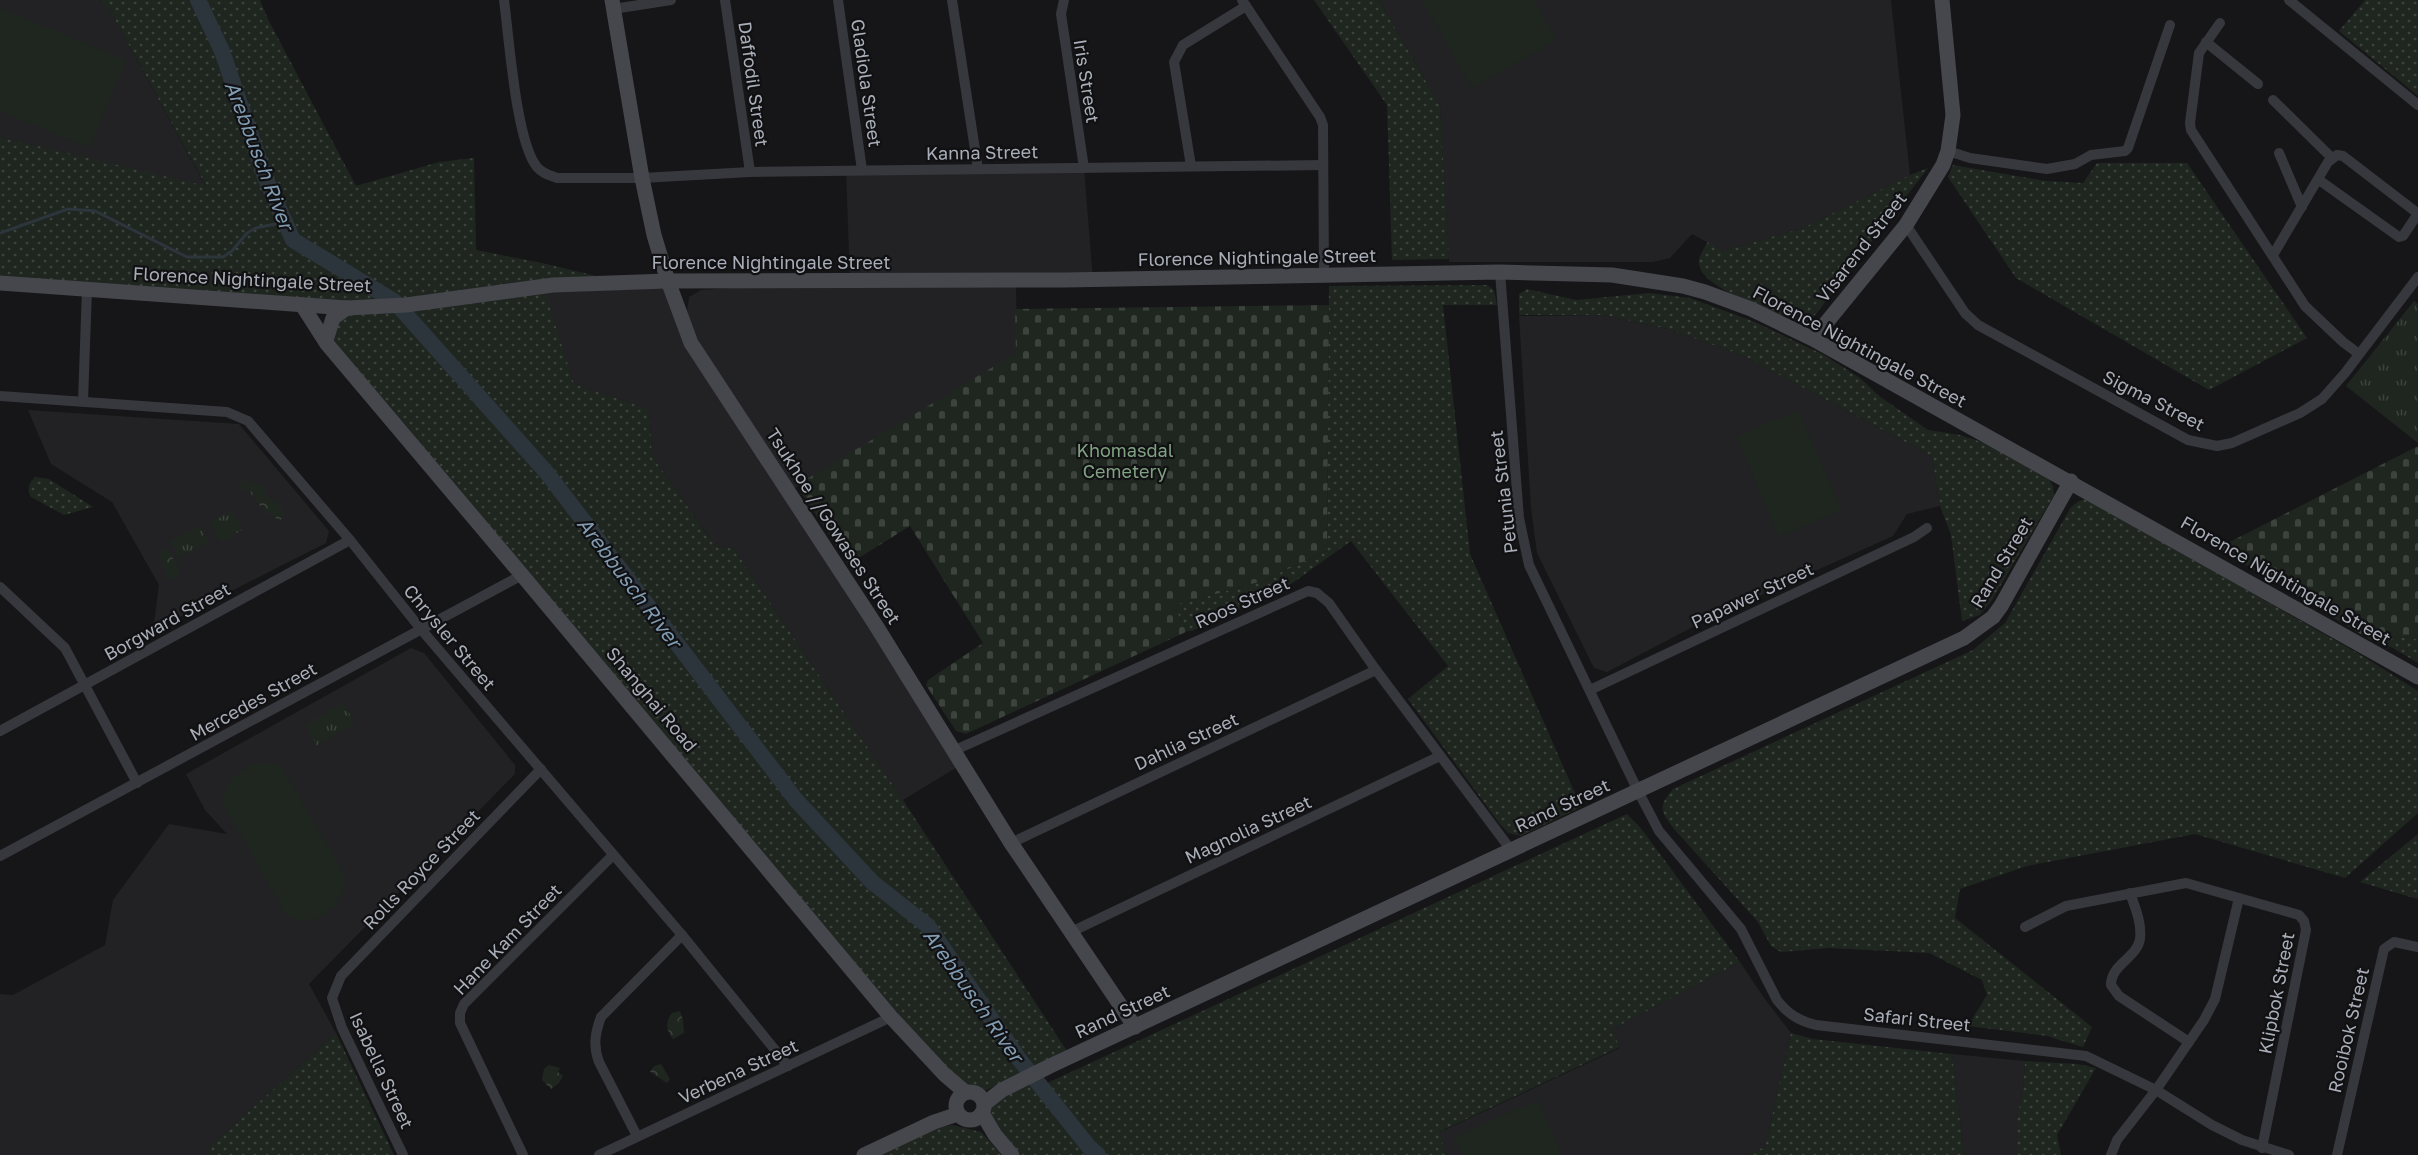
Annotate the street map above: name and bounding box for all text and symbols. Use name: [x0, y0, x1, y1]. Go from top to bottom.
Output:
street label: Gladiola Street: [847, 18, 887, 148]
street label: Daffodil Street: [734, 20, 774, 148]
street label: Iris Street: [1070, 37, 1104, 125]
water label: Arebbusch River: [221, 77, 301, 236]
street label: Kanna Street: [926, 140, 1038, 164]
street label: Visarend Street: [1811, 188, 1911, 306]
street label: Florence Nightingale Street: [1137, 244, 1377, 270]
street label: Florence Nightingale Street: [652, 251, 890, 273]
street label: Florence Nightingale Street: [132, 262, 372, 296]
street label: Florence Nightingale Street: [1749, 280, 1971, 412]
street label: Sigma Street: [2099, 365, 2209, 435]
street label: Tsukhoe //Gowases Street: [762, 424, 906, 628]
street label: Petunia Street: [1485, 429, 1521, 555]
park label: Khomasdal Cemetery: [1077, 439, 1174, 482]
street label: Florence Nightingale Street: [2177, 511, 2395, 649]
water label: Arebbusch River: [573, 512, 689, 655]
street label: Rand Street: [1965, 513, 2037, 611]
street label: Papawer Street: [1687, 557, 1817, 633]
street label: Roos Street: [1191, 571, 1293, 633]
street label: Borgward Street: [100, 577, 234, 665]
street label: Chrysler Street: [399, 580, 501, 694]
street label: Shanghai Road: [602, 642, 702, 756]
street label: Mercedes Street: [186, 657, 320, 745]
street label: Dahlia Street: [1130, 707, 1242, 775]
street label: Rand Street: [1511, 773, 1613, 837]
street label: Magnolia Street: [1181, 790, 1315, 868]
street label: Rolls Royce Street: [358, 804, 484, 934]
street label: Hane Kam Street: [448, 879, 566, 999]
water label: Arebbusch River: [919, 924, 1031, 1069]
street label: Klipbok Street: [2253, 930, 2299, 1056]
street label: Rooibok Street: [2323, 965, 2373, 1095]
street label: Rand Street: [1071, 979, 1173, 1043]
street label: Safari Street: [1862, 1002, 1972, 1036]
street label: Isabella Street: [345, 1008, 419, 1132]
street label: Verbena Street: [675, 1034, 801, 1108]

